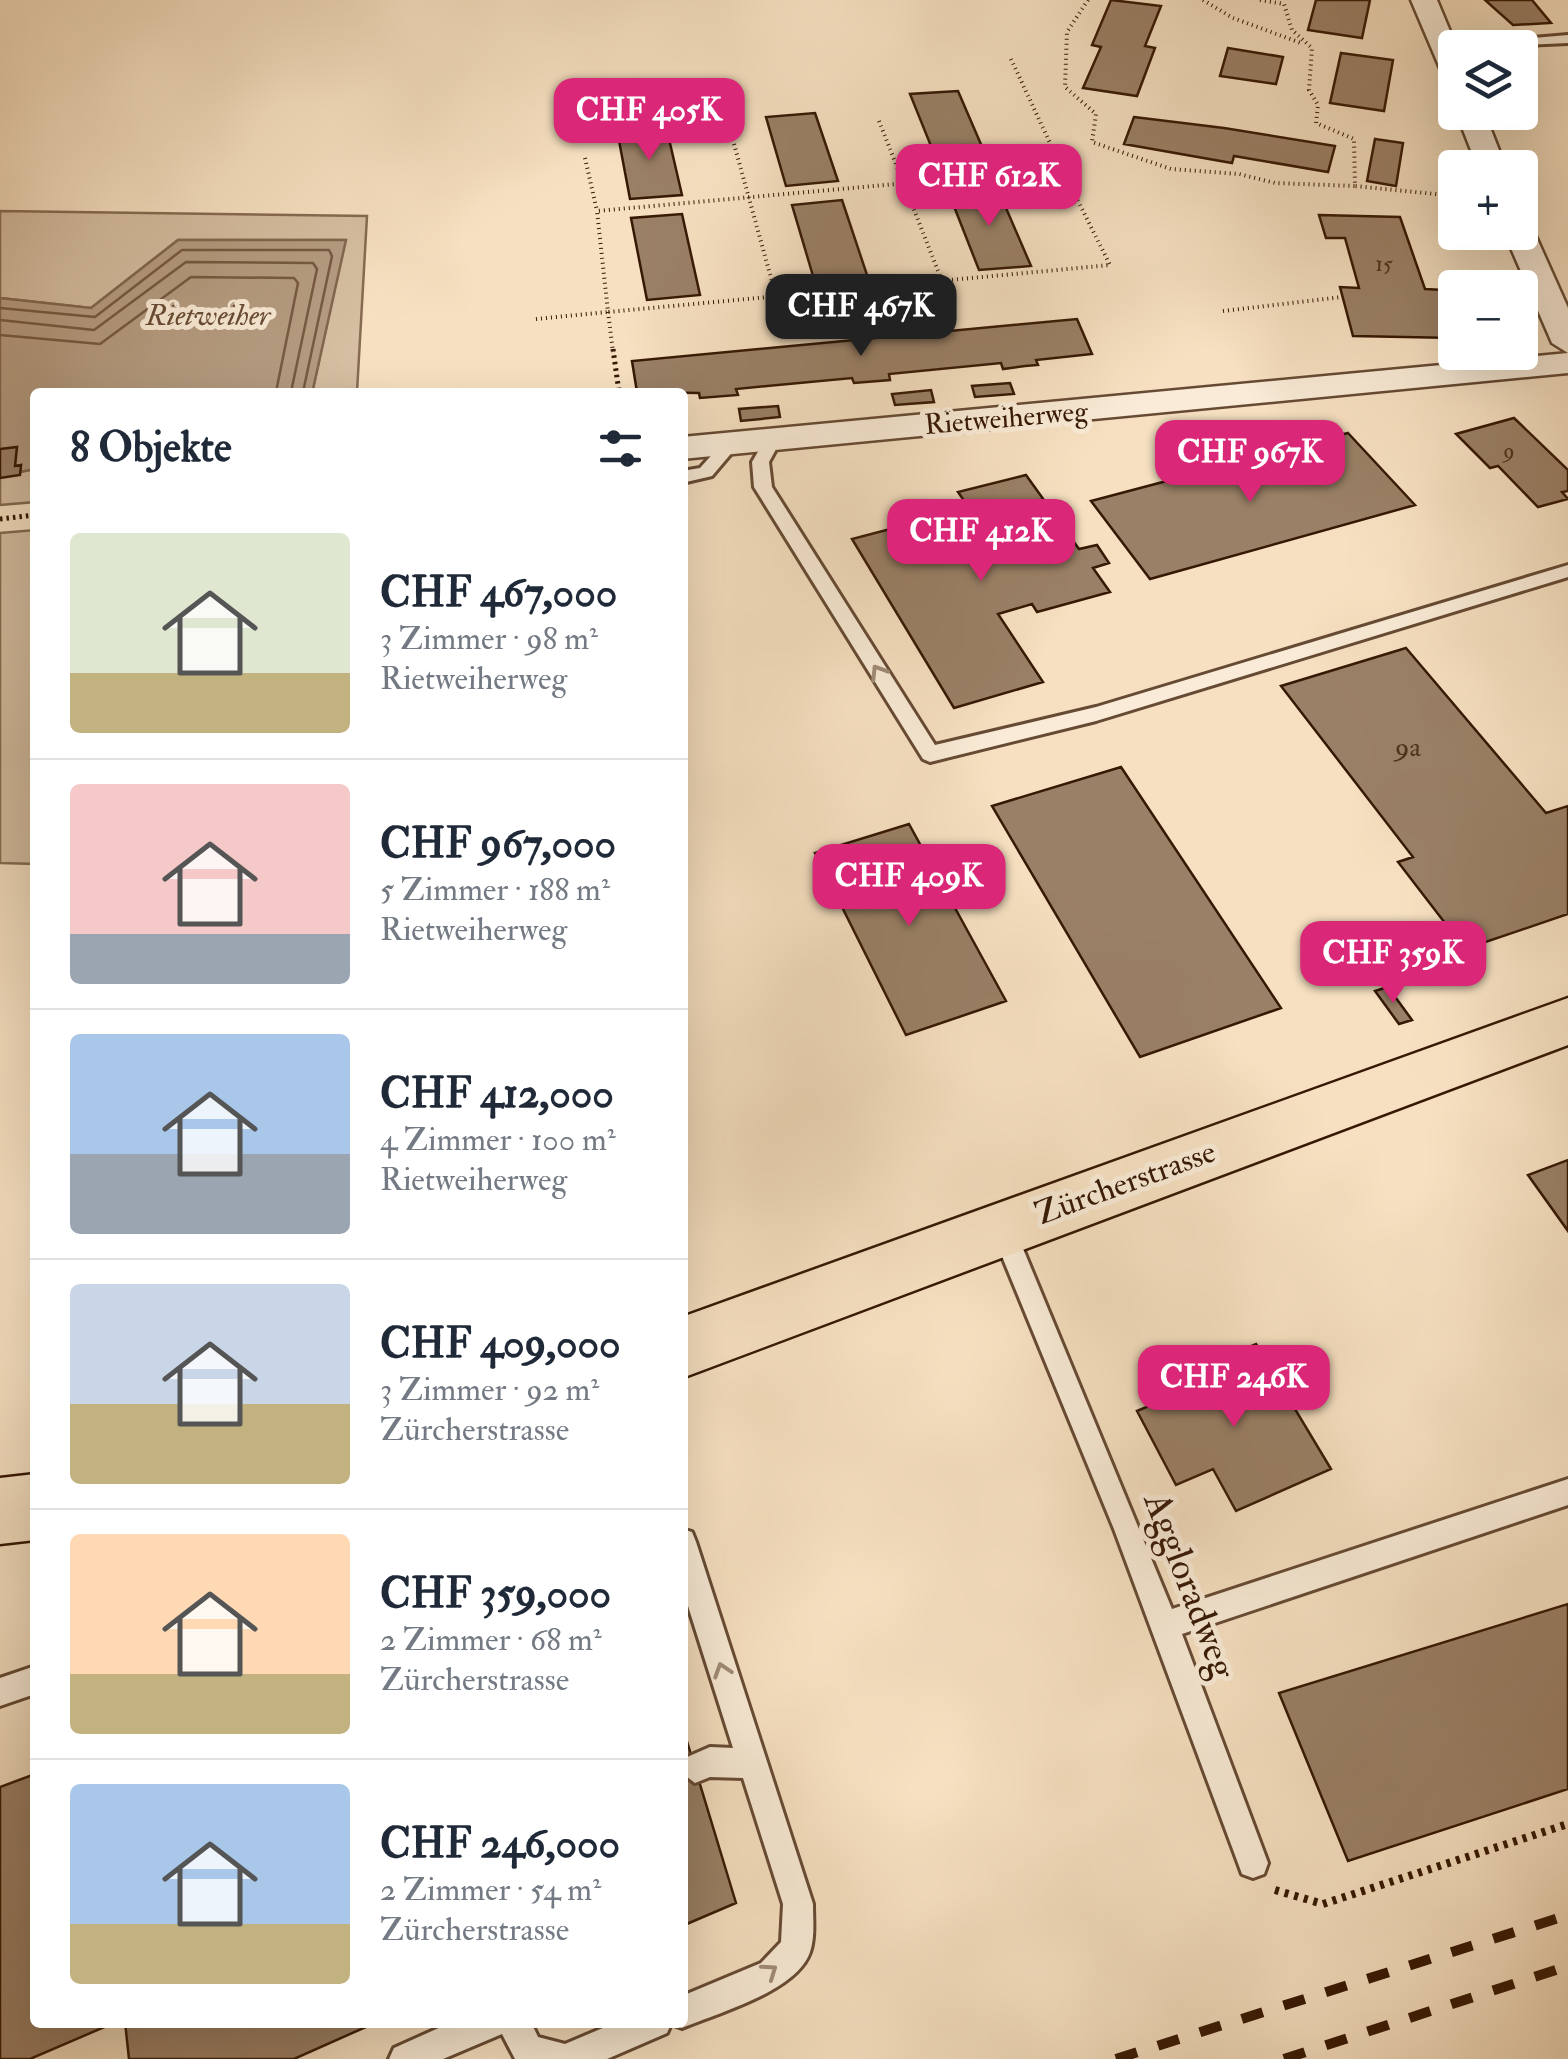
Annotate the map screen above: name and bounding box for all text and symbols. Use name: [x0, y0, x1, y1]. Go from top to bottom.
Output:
map controls: [1438, 30, 1538, 370]
button: layers: [1438, 30, 1538, 130]
pin: CHF 405K: [546, 78, 752, 163]
text: CHF 405K: [576, 90, 722, 130]
pin: CHF 612K: [886, 144, 1092, 229]
button: +: [1438, 150, 1538, 250]
text: CHF 612K: [918, 156, 1060, 196]
house number: 15: [1375, 250, 1393, 278]
button: −: [1438, 270, 1538, 370]
pin: CHF 467K: [758, 274, 964, 359]
text: CHF 467K: [788, 286, 934, 326]
water label: Rietweiher: [145, 297, 272, 334]
street label: Rietweiherweg: [923, 394, 1090, 443]
pin: CHF 967K: [1147, 420, 1353, 505]
icon: filters: [593, 421, 648, 476]
text: 8 Objekte: [70, 422, 231, 474]
text: CHF 967K: [1177, 432, 1323, 472]
house number: 9: [1501, 437, 1515, 465]
pin: CHF 412K: [878, 499, 1084, 584]
text: CHF 412K: [909, 511, 1053, 551]
text: CHF 467,000: [380, 567, 617, 619]
icon: home: [150, 573, 270, 693]
text: 3 Zimmer · 98 m²: [380, 619, 598, 659]
text: Rietweiherweg: [380, 659, 567, 699]
one-way arrow: [872, 665, 891, 683]
house number: 9a: [1393, 730, 1421, 765]
text: CHF 967,000: [380, 818, 616, 870]
icon: home: [150, 824, 270, 944]
pin: CHF 409K: [806, 844, 1012, 929]
text: CHF 409K: [835, 856, 983, 896]
text: 5 Zimmer · 188 m²: [380, 870, 610, 910]
text: Rietweiherweg: [380, 910, 567, 950]
pin: CHF 359K: [1290, 921, 1496, 1006]
text: CHF 359K: [1322, 933, 1464, 973]
text: CHF 412,000: [380, 1068, 614, 1120]
icon: home: [150, 1074, 270, 1194]
text: 4 Zimmer · 100 m²: [380, 1120, 616, 1160]
street label: Zürcherstrasse: [1030, 1132, 1221, 1234]
text: Rietweiherweg: [380, 1160, 567, 1200]
text: CHF 409,000: [380, 1318, 621, 1370]
icon: home: [150, 1324, 270, 1444]
pin: CHF 246K: [1131, 1345, 1337, 1430]
text: CHF 246K: [1160, 1357, 1308, 1397]
text: 3 Zimmer · 92 m²: [380, 1370, 599, 1410]
text: Zürcherstrasse: [380, 1410, 569, 1450]
street label: Aggloradweg: [1132, 1485, 1248, 1686]
text: CHF 359,000: [380, 1568, 611, 1620]
icon: home: [150, 1574, 270, 1694]
text: 2 Zimmer · 68 m²: [380, 1620, 602, 1660]
text: Zürcherstrasse: [380, 1660, 569, 1700]
one-way arrow: [714, 1662, 734, 1679]
text: CHF 246,000: [380, 1818, 620, 1870]
icon: home: [150, 1824, 270, 1944]
text: 2 Zimmer · 54 m²: [380, 1870, 601, 1910]
text: Zürcherstrasse: [380, 1910, 569, 1950]
one-way arrow: [759, 1965, 777, 1983]

